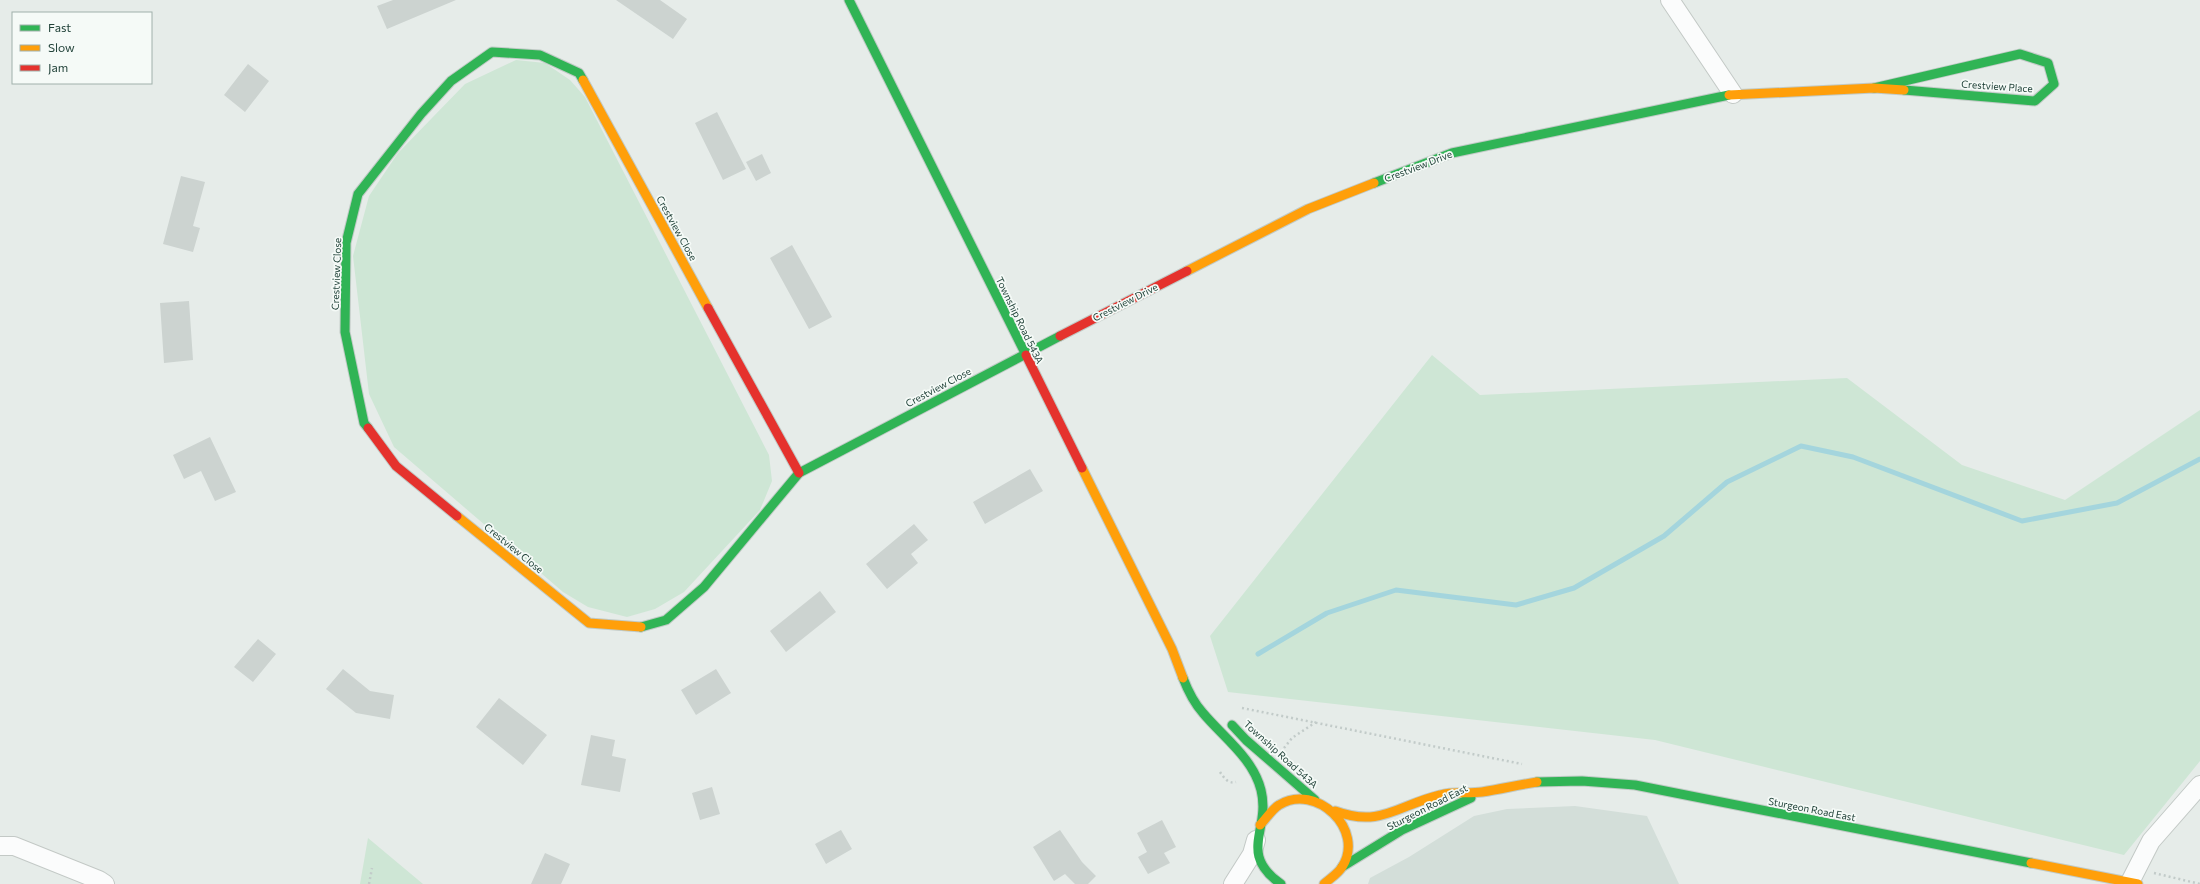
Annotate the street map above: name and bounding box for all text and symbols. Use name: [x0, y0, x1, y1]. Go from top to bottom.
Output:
legend: [12, 12, 152, 84]
text: Fast: [48, 20, 71, 34]
text: Slow: [48, 40, 75, 54]
text: Jam: [48, 60, 68, 75]
street label: Crestview Place: [1961, 78, 2033, 94]
street label: Crestview Drive: [1382, 148, 1454, 184]
street label: Crestview Close: [654, 193, 700, 263]
street label: Crestview Close: [329, 238, 343, 310]
street label: Township Road 543A: [994, 275, 1046, 366]
street label: Crestview Drive: [1090, 280, 1160, 324]
street label: Crestview Close: [903, 365, 973, 409]
street label: Crestview Close: [482, 521, 546, 575]
street label: Township Road 543A: [1242, 718, 1320, 790]
street label: Sturgeon Road East: [1385, 782, 1469, 832]
street label: Sturgeon Road East: [1767, 795, 1857, 823]

